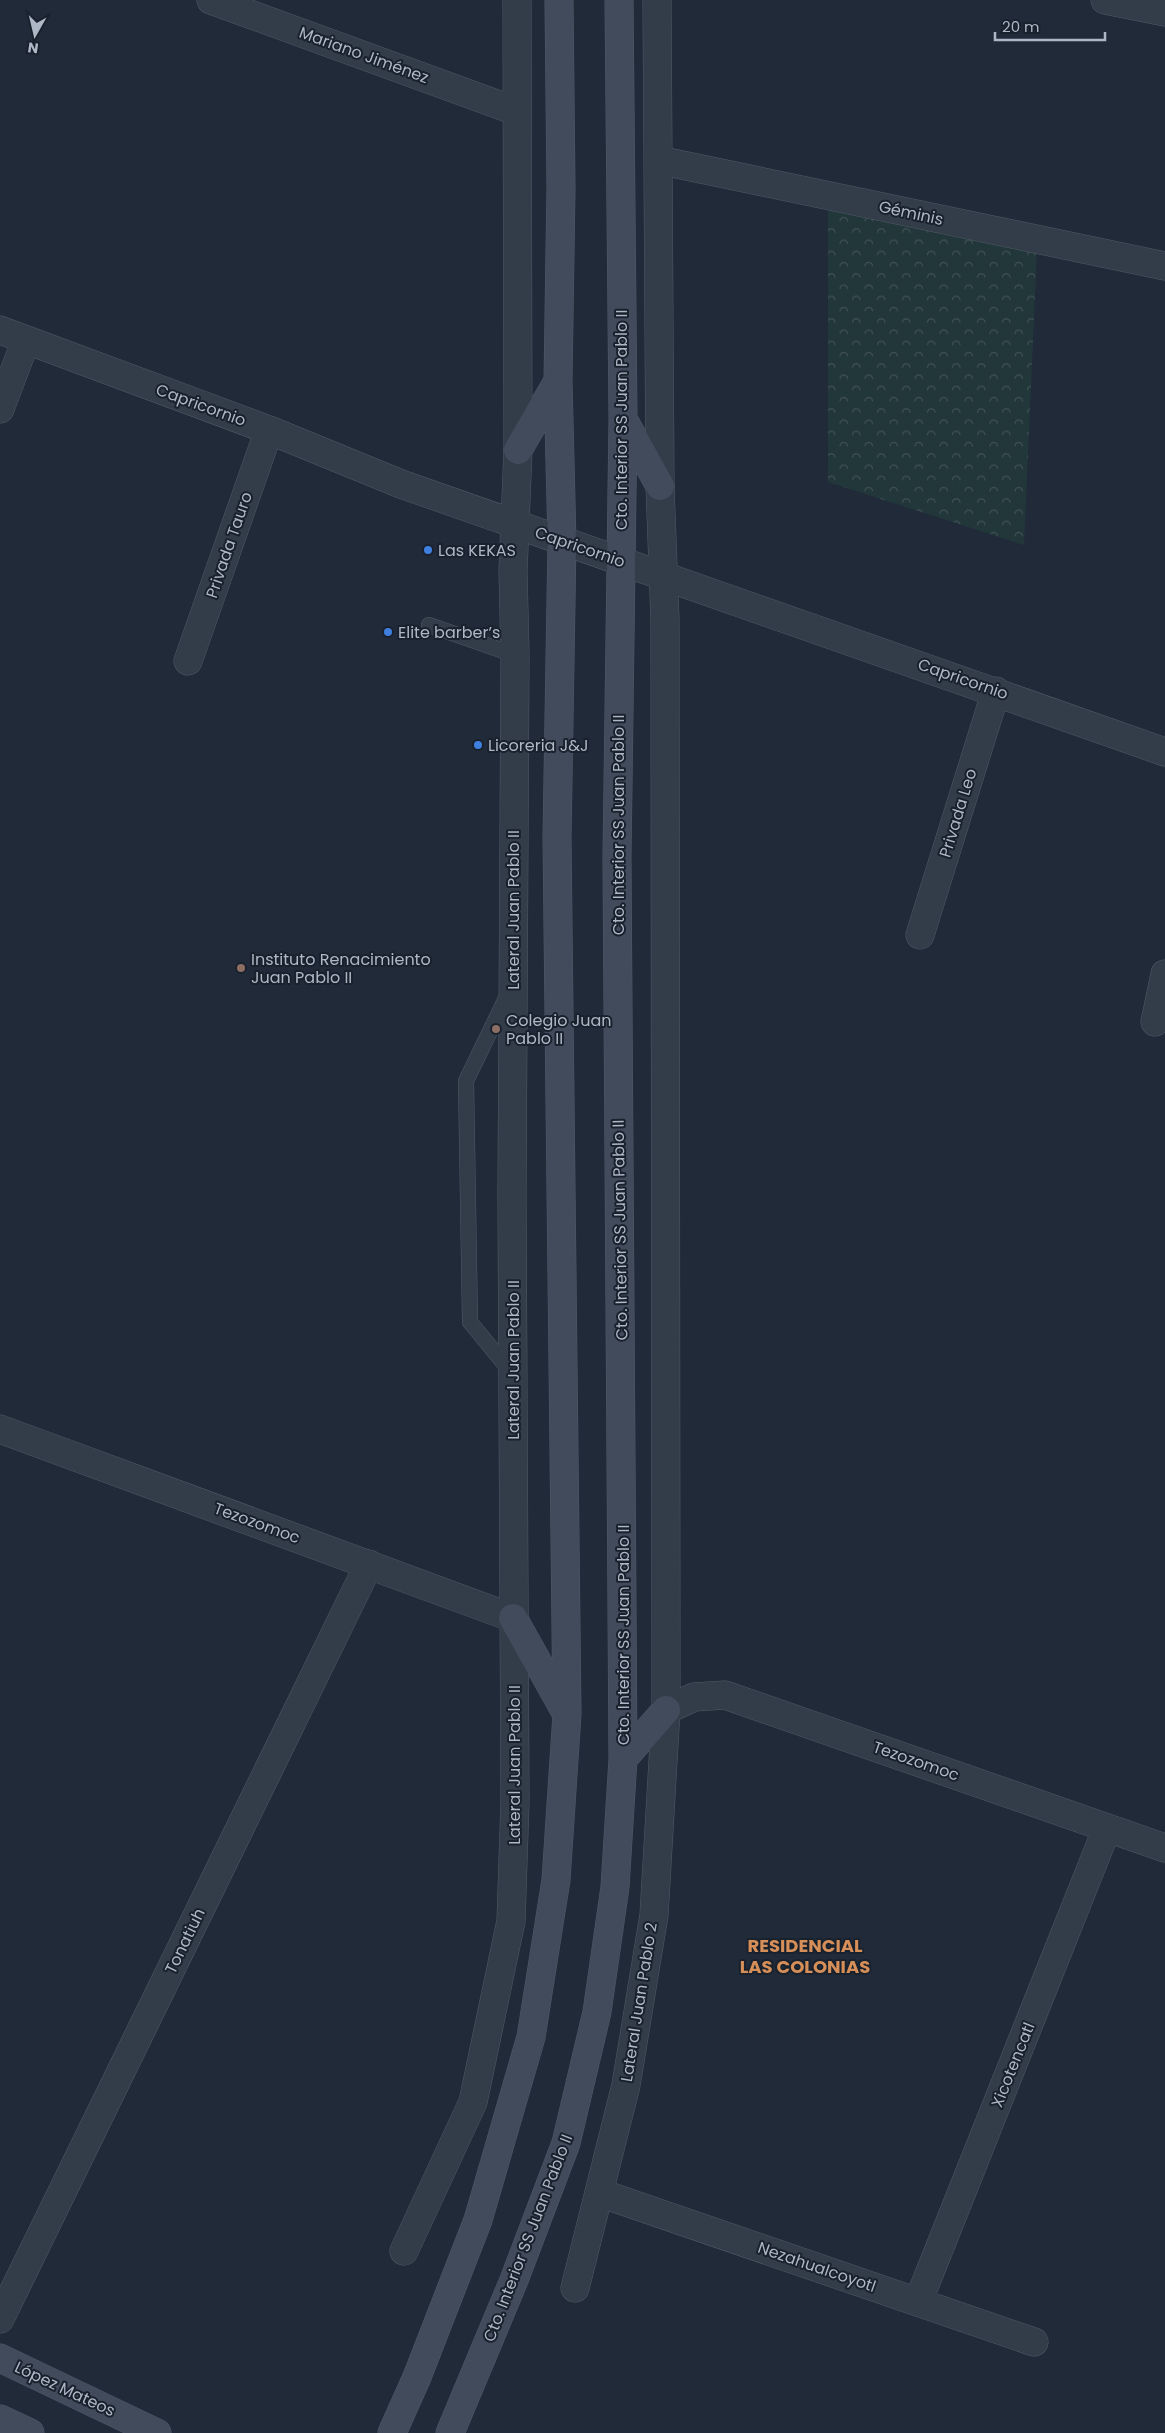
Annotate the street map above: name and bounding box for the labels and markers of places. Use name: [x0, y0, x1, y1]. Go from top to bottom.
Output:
place label: Las KEKAS: [438, 539, 516, 562]
marker: Las KEKAS: [422, 544, 434, 556]
place label: Elite barber’s: [398, 621, 500, 644]
marker: Elite barber’s: [382, 626, 394, 638]
place label: Licoreria J&J: [488, 734, 588, 757]
marker: Licoreria J&J: [472, 739, 484, 751]
place label: Instituto Renacimiento Juan Pablo II: [251, 948, 431, 989]
marker: Instituto Renacimiento Juan Pablo II: [235, 962, 247, 974]
place label: Colegio Juan Pablo II: [506, 1009, 612, 1050]
marker: Colegio Juan Pablo II: [490, 1023, 502, 1035]

